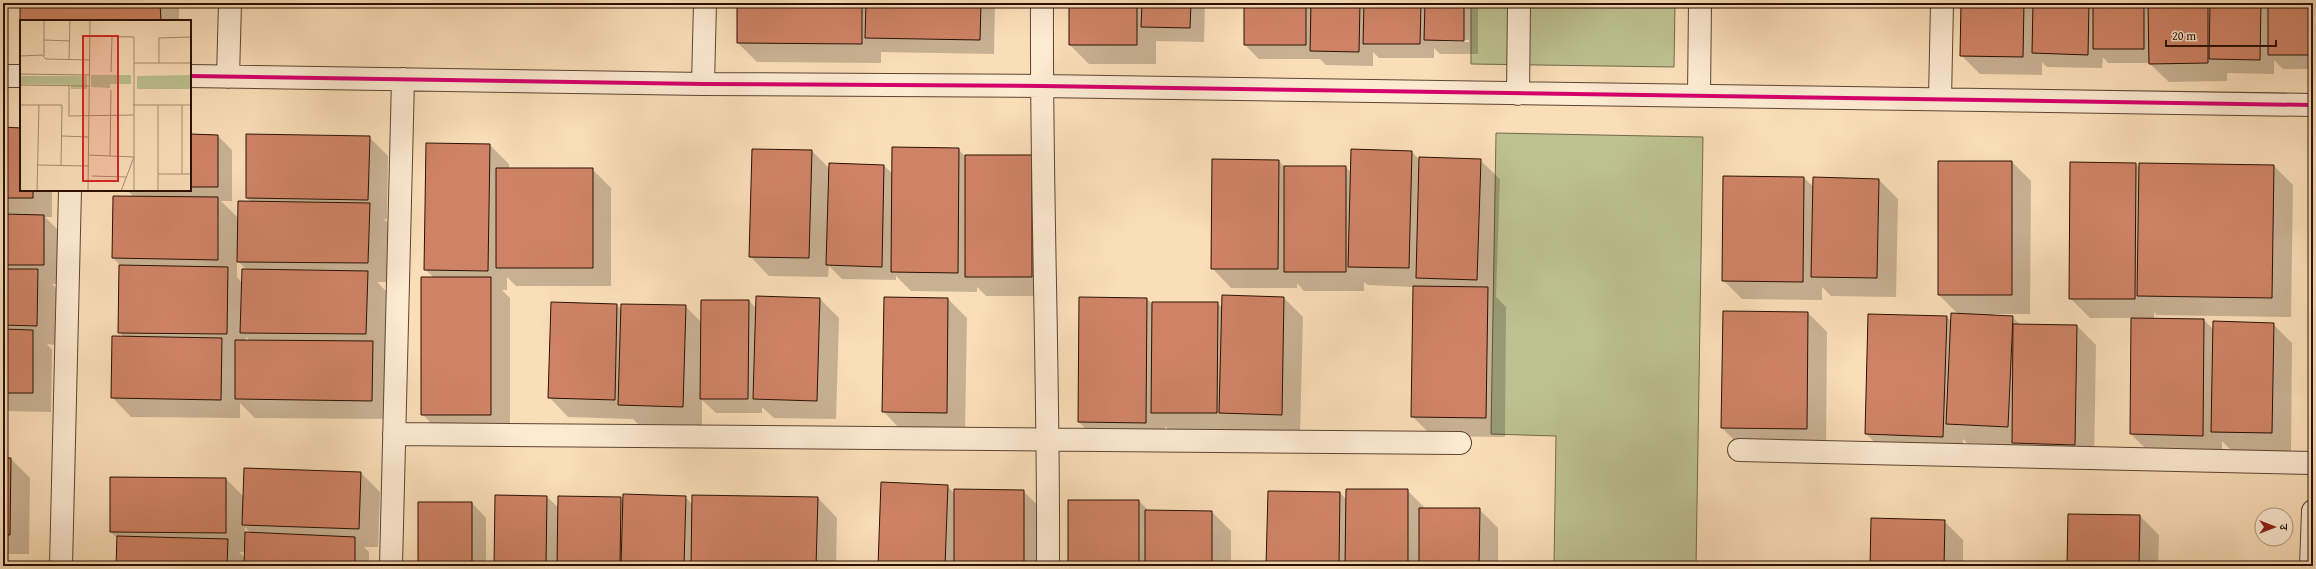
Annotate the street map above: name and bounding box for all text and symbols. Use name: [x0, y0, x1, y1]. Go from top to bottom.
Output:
inset map: [20, 20, 191, 191]
scale bar: [2166, 22, 2276, 48]
text: 20 m: [2172, 27, 2196, 44]
north arrow: [2254, 507, 2294, 547]
text: उ: [2276, 523, 2292, 531]

